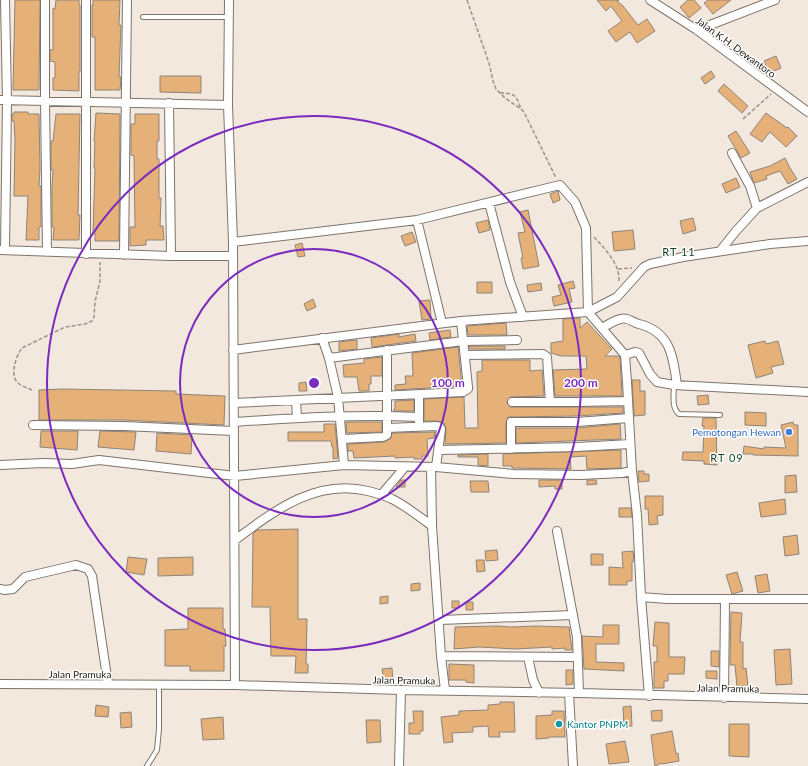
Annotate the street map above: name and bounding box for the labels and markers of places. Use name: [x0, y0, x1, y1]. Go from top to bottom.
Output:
centre of rings: [307, 376, 321, 390]
place label: Pemotongan Hewan: [692, 426, 781, 438]
marker: Pemotongan Hewan: [784, 427, 794, 437]
place label: Kantor PNPM: [567, 718, 628, 730]
marker: Kantor PNPM: [554, 719, 564, 729]

